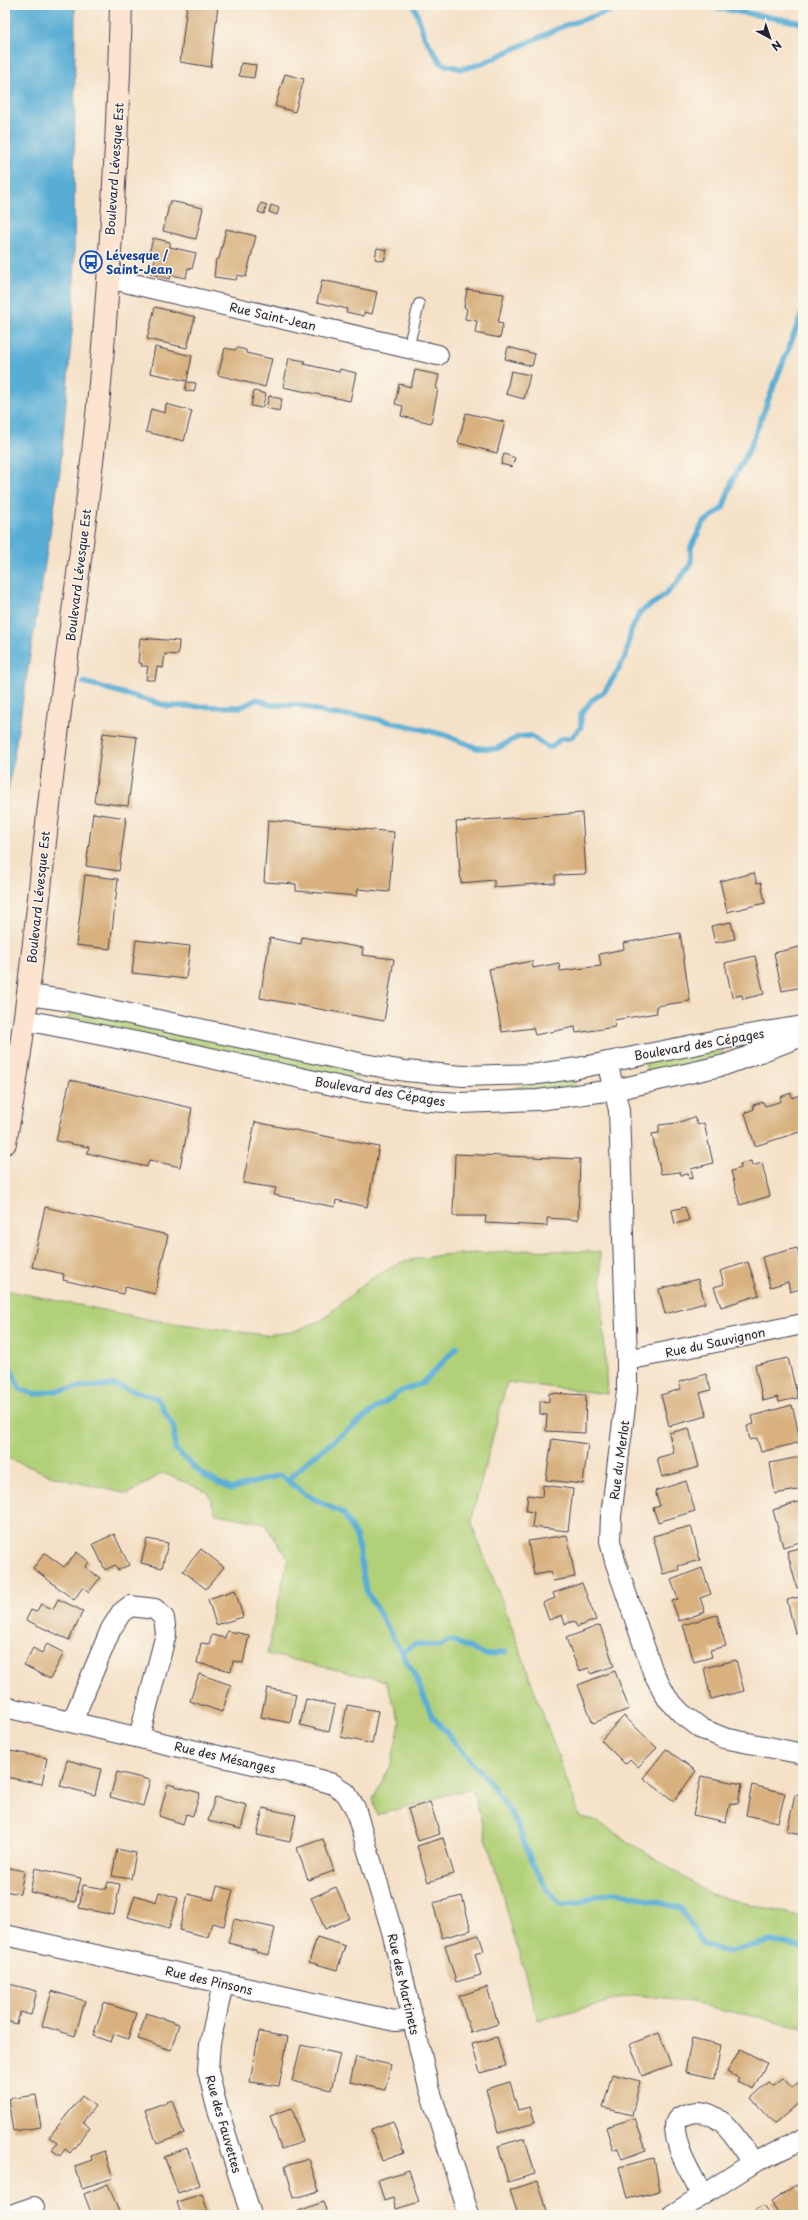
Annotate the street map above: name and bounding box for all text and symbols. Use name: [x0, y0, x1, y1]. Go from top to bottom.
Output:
north arrow: [750, 18, 790, 58]
text: N: [768, 37, 786, 56]
street label: Boulevard Lévesque Est: [100, 102, 128, 236]
place label: Lévesque / Saint-Jean: [106, 246, 173, 278]
bus stop icon: Lévesque / Saint-Jean: [78, 249, 104, 275]
street label: Rue Saint-Jean: [228, 297, 318, 335]
street label: Boulevard Lévesque Est: [61, 508, 95, 642]
street label: Boulevard Lévesque Est: [22, 830, 54, 964]
street label: Boulevard des Cépages: [633, 1024, 766, 1064]
street label: Boulevard des Cépages: [314, 1072, 447, 1110]
street label: Rue du Sauvignon: [663, 1323, 767, 1361]
street label: Rue du Merlot: [605, 1419, 633, 1501]
street label: Rue des Mésanges: [173, 1737, 278, 1778]
street label: Rue des Martinets: [384, 1932, 424, 2037]
street label: Rue des Pinsons: [164, 1961, 255, 1999]
street label: Rue des Fauvettes: [201, 2073, 247, 2175]

